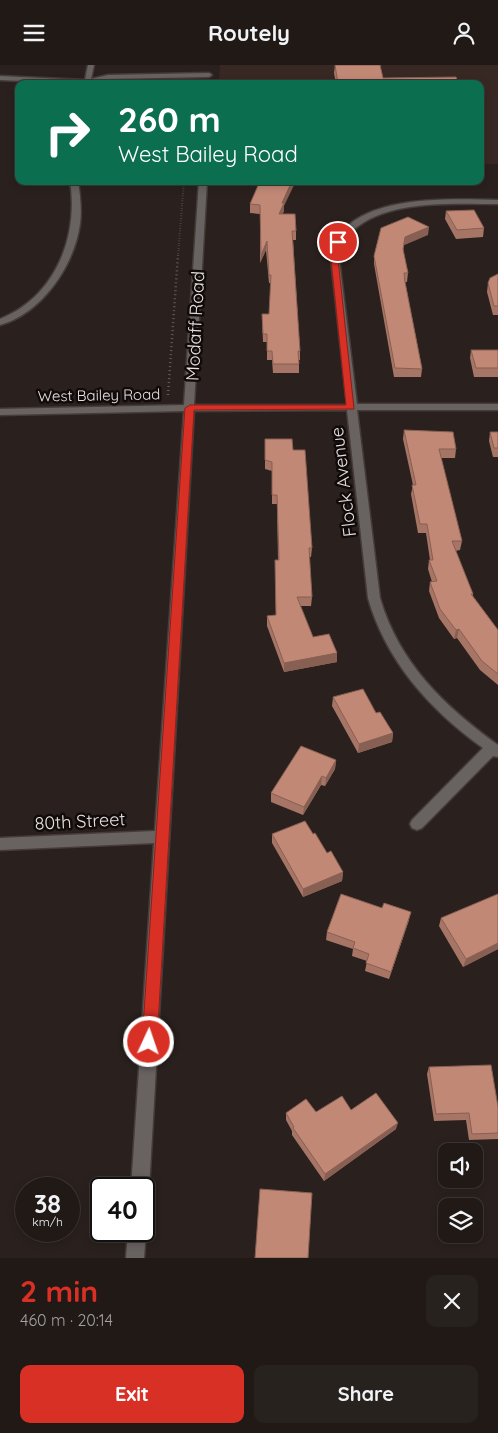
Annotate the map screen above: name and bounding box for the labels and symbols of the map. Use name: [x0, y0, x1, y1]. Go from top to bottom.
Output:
pin: [317, 221, 359, 263]
street label: Modaff Road: [181, 270, 209, 382]
street label: West Bailey Road: [38, 384, 160, 406]
street label: Flock Avenue: [325, 426, 361, 538]
street label: 80th Street: [34, 807, 126, 835]
position arrow: [122, 1015, 174, 1067]
speed limit sign: 40: [90, 1177, 155, 1242]

